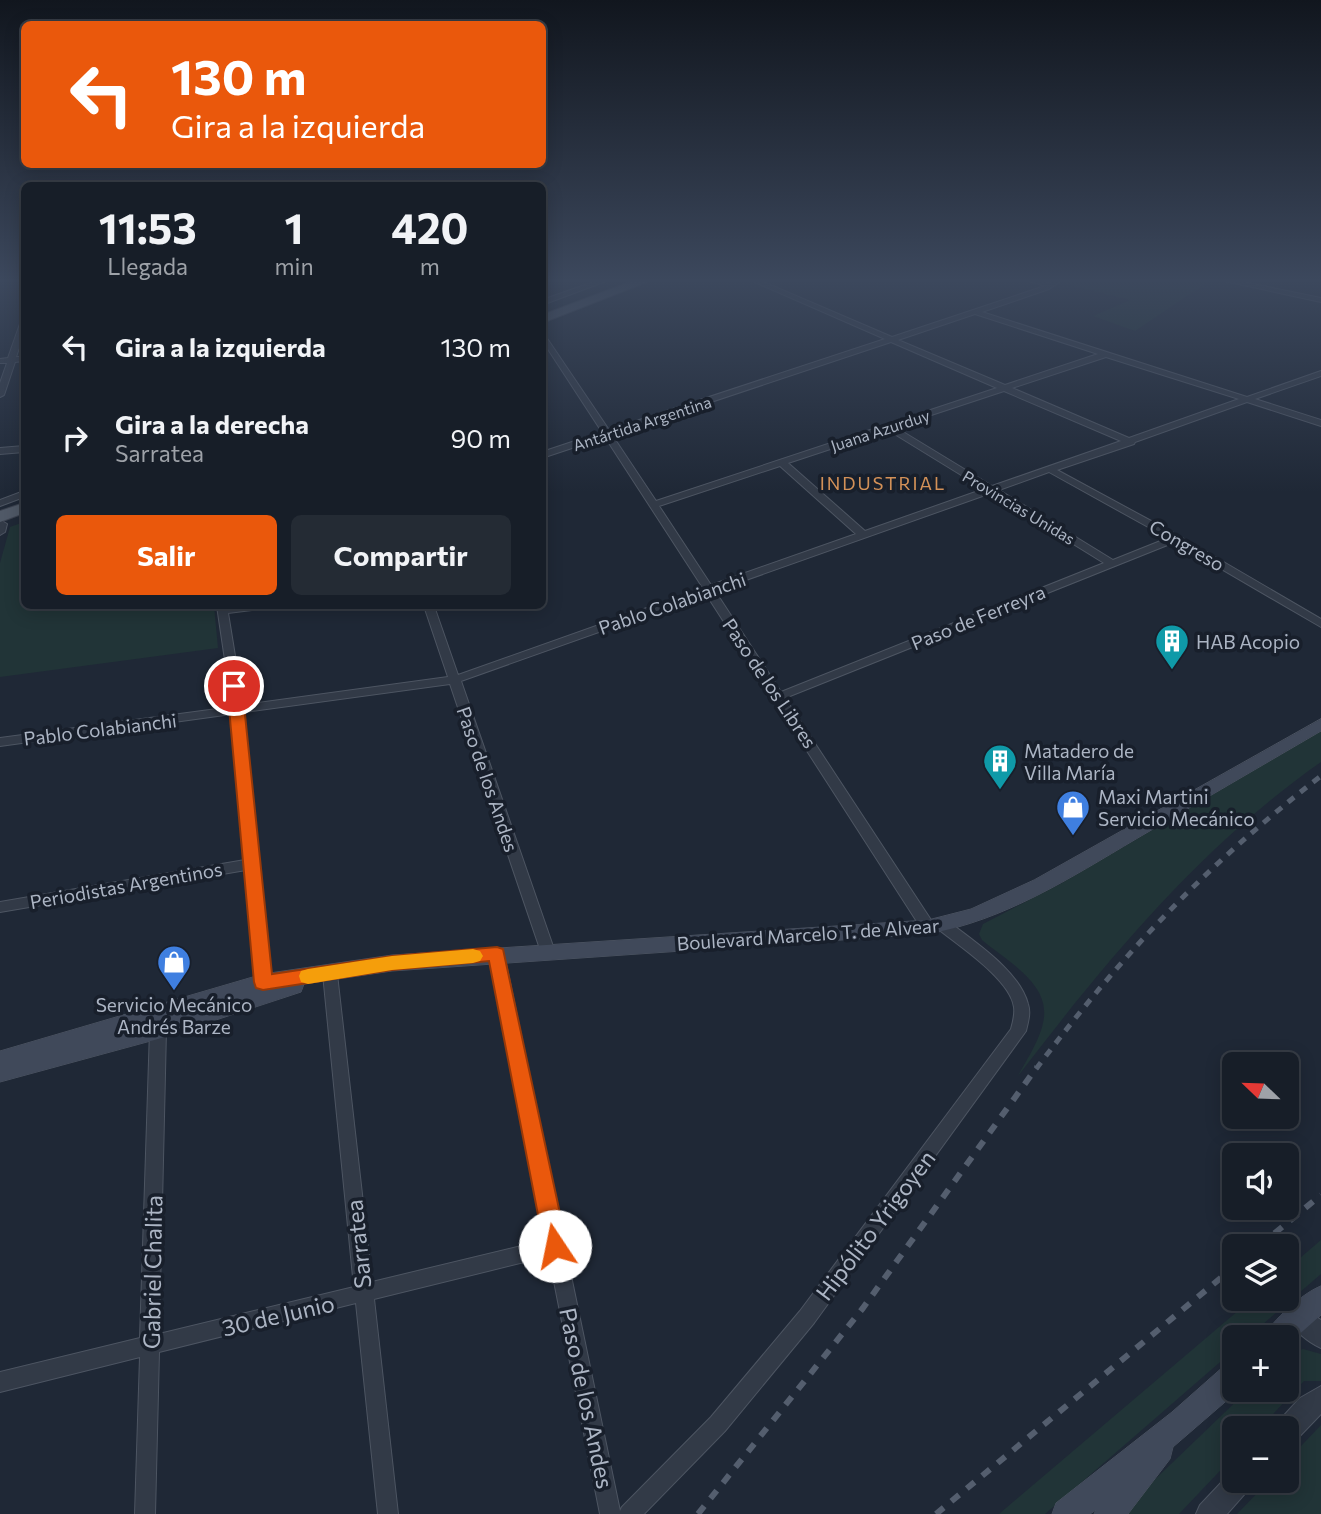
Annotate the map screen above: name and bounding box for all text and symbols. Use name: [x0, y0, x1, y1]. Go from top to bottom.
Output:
text: 130 m: [171, 45, 306, 105]
icon: left: [56, 49, 147, 140]
text: Gira a la izquierda: [171, 105, 425, 145]
text: 11:53: [99, 201, 197, 253]
text: 1: [285, 201, 304, 253]
text: 420: [391, 201, 468, 253]
text: Llegada: [107, 252, 188, 280]
text: min: [274, 252, 314, 280]
text: m: [420, 252, 440, 280]
icon: left: [56, 328, 94, 366]
text: Gira a la izquierda: [115, 331, 326, 362]
text: 130 m: [440, 331, 511, 362]
street label: Antártida Argentina: [570, 392, 714, 454]
street label: Juana Azurduy: [828, 405, 932, 455]
text: Gira a la derecha: [115, 408, 309, 439]
icon: right: [56, 419, 94, 457]
text: 90 m: [451, 422, 511, 453]
text: Sarratea: [115, 439, 204, 467]
street label: Provincias Unidas: [959, 466, 1079, 548]
district label: INDUSTRIAL: [820, 472, 946, 494]
street label: Congreso: [1145, 514, 1229, 576]
button: Salir: [56, 515, 277, 595]
button: Compartir: [291, 515, 511, 595]
street label: Pablo Colabianchi: [595, 567, 749, 639]
street label: Paso de Ferreyra: [908, 580, 1048, 654]
street label: Paso de los Libres: [718, 614, 822, 752]
building icon: HAB Acopio: [1153, 622, 1191, 671]
place label: HAB Acopio: [1196, 630, 1300, 653]
pin: [204, 656, 264, 716]
icon: arrive: [215, 667, 253, 705]
street label: Paso de los Andes: [452, 703, 524, 855]
street label: Pablo Colabianchi: [22, 708, 178, 750]
place label: Matadero de Villa María: [1024, 739, 1134, 784]
building icon: Matadero de Villa María: [981, 742, 1019, 791]
place label: Maxi Martini Servicio Mecánico: [1098, 785, 1255, 830]
shop icon: Maxi Martini Servicio Mecánico: [1054, 788, 1092, 837]
street label: Periodistas Argentinos: [28, 857, 224, 913]
street label: Boulevard Marcelo T. de Alvear: [676, 913, 940, 955]
shop icon: Servicio Mecánico Andrés Barze: [155, 943, 193, 992]
place label: Servicio Mecánico Andrés Barze: [96, 993, 252, 1038]
north arrow: [1222, 1052, 1298, 1129]
map controls: [1222, 1052, 1299, 1493]
button: sound: [1222, 1143, 1299, 1220]
street label: Hipólito Yrigoyen: [809, 1144, 941, 1306]
street label: Gabriel Chalita: [137, 1195, 167, 1349]
street label: Sarratea: [339, 1198, 377, 1290]
position arrow: [518, 1209, 592, 1283]
button: layers: [1222, 1234, 1299, 1311]
street label: 30 de Junio: [219, 1288, 337, 1342]
street label: Paso de los Andes: [554, 1305, 620, 1491]
button: +: [1222, 1325, 1299, 1402]
button: −: [1222, 1416, 1299, 1493]

